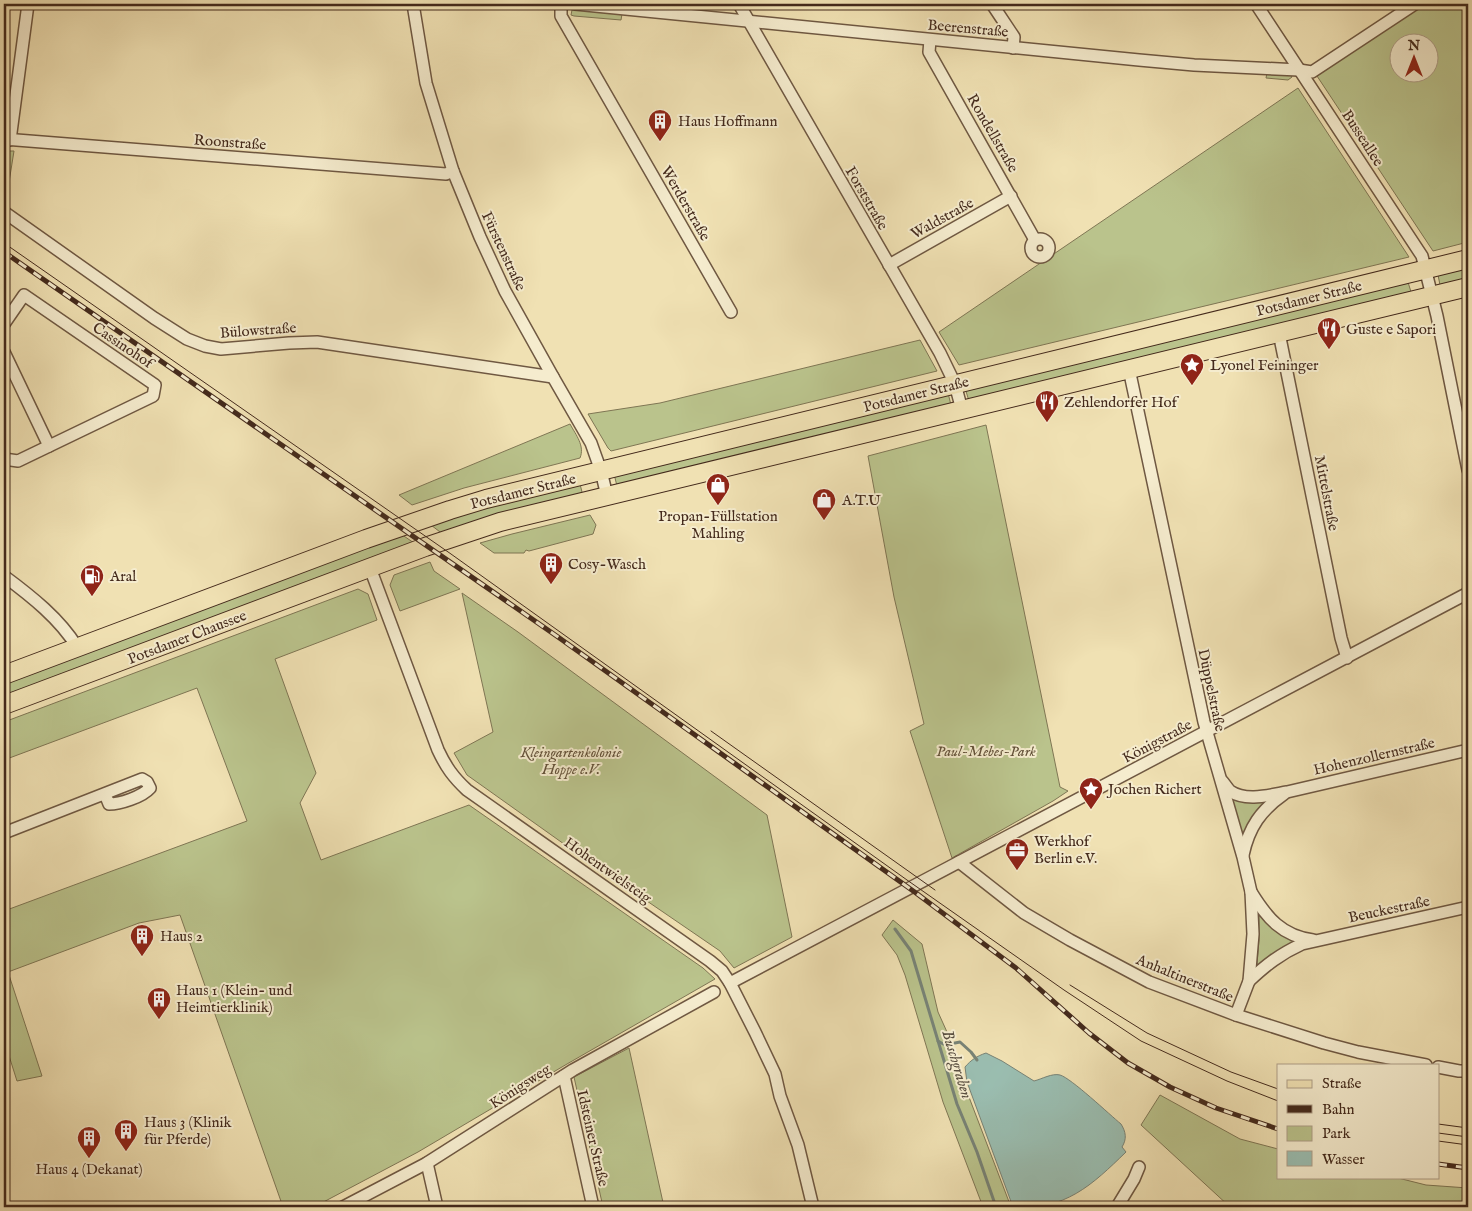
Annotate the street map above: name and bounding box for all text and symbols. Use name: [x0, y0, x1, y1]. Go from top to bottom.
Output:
street label: Beerenstraße: [927, 15, 1009, 42]
north arrow: [1390, 32, 1440, 82]
text: N: [1407, 37, 1420, 55]
street label: Rondellstraße: [962, 91, 1023, 176]
street label: Busseallee: [1337, 106, 1388, 170]
building icon: Haus Hoffmann: [647, 108, 673, 142]
place label: Haus Hoffmann: [678, 112, 777, 131]
street label: Roonstraße: [193, 130, 267, 155]
street label: Werderstraße: [656, 162, 715, 244]
street label: Forststraße: [841, 163, 892, 234]
street label: Waldstraße: [907, 193, 977, 243]
street label: Fürstenstraße: [477, 209, 530, 294]
street label: Potsdamer Straße: [1254, 276, 1364, 321]
restaurant icon: Guste e Sapori: [1316, 316, 1342, 350]
street label: Cassinohof: [89, 318, 159, 374]
street label: Bülowstraße: [219, 318, 297, 343]
place label: Guste e Sapori: [1346, 320, 1436, 339]
place icon: Lyonel Feininger: [1179, 352, 1205, 386]
place label: Lyonel Feininger: [1210, 356, 1319, 375]
street label: Potsdamer Straße: [861, 372, 971, 417]
restaurant icon: Zehlendorfer Hof: [1034, 389, 1060, 423]
place label: Zehlendorfer Hof: [1064, 393, 1180, 412]
street label: Mittelstraße: [1310, 454, 1343, 533]
street label: Potsdamer Straße: [468, 469, 578, 514]
shop icon: Propan-Füllstation Mahling: [705, 472, 731, 506]
shop icon: A.T.U: [811, 487, 837, 521]
place label: A.T.U: [841, 491, 881, 510]
place label: Propan-Füllstation Mahling: [658, 507, 778, 543]
building icon: Cosy-Wasch: [538, 551, 564, 585]
place label: Cosy-Wasch: [568, 555, 646, 574]
fuel station icon: Aral: [79, 563, 105, 597]
place label: Aral: [109, 567, 137, 586]
street label: Potsdamer Chaussee: [125, 606, 249, 669]
street label: Düppelstraße: [1193, 647, 1230, 733]
street label: Königstraße: [1119, 715, 1195, 768]
street label: Hohenzollernstraße: [1312, 733, 1437, 780]
park label: Paul-Mebes-Park: [936, 742, 1036, 761]
park label: Kleingartenkolonie Hoppe e.V.: [520, 743, 621, 779]
place icon: Jochen Richert: [1078, 776, 1104, 810]
place label: Jochen Richert: [1106, 780, 1202, 799]
place label: Werkhof Berlin e.V.: [1034, 832, 1097, 868]
street label: Hohentwielsteig: [560, 833, 656, 908]
office icon: Werkhof Berlin e.V.: [1004, 837, 1030, 871]
street label: Beuckestraße: [1347, 892, 1432, 927]
building icon: Haus 2: [129, 923, 155, 957]
place label: Haus 2: [160, 927, 203, 946]
street label: Anhaltinerstraße: [1132, 950, 1236, 1007]
place label: Haus 1 (Klein- und Heimtierklinik): [176, 981, 293, 1017]
building icon: Haus 1 (Klein- und Heimtierklinik): [146, 986, 172, 1020]
water label: Buschgraben: [936, 1028, 976, 1101]
street label: Königsweg: [486, 1059, 555, 1113]
legend: [1277, 1064, 1440, 1178]
text: Straße: [1322, 1074, 1362, 1093]
street label: Idsteiner Straße: [572, 1088, 613, 1188]
text: Bahn: [1322, 1100, 1354, 1119]
place label: Haus 3 (Klinik für Pferde): [144, 1113, 232, 1149]
building icon: Haus 3 (Klinik für Pferde): [113, 1118, 139, 1152]
text: Park: [1322, 1124, 1352, 1143]
building icon: Haus 4 (Dekanat): [76, 1125, 102, 1159]
text: Wasser: [1322, 1150, 1365, 1169]
place label: Haus 4 (Dekanat): [35, 1160, 143, 1179]

